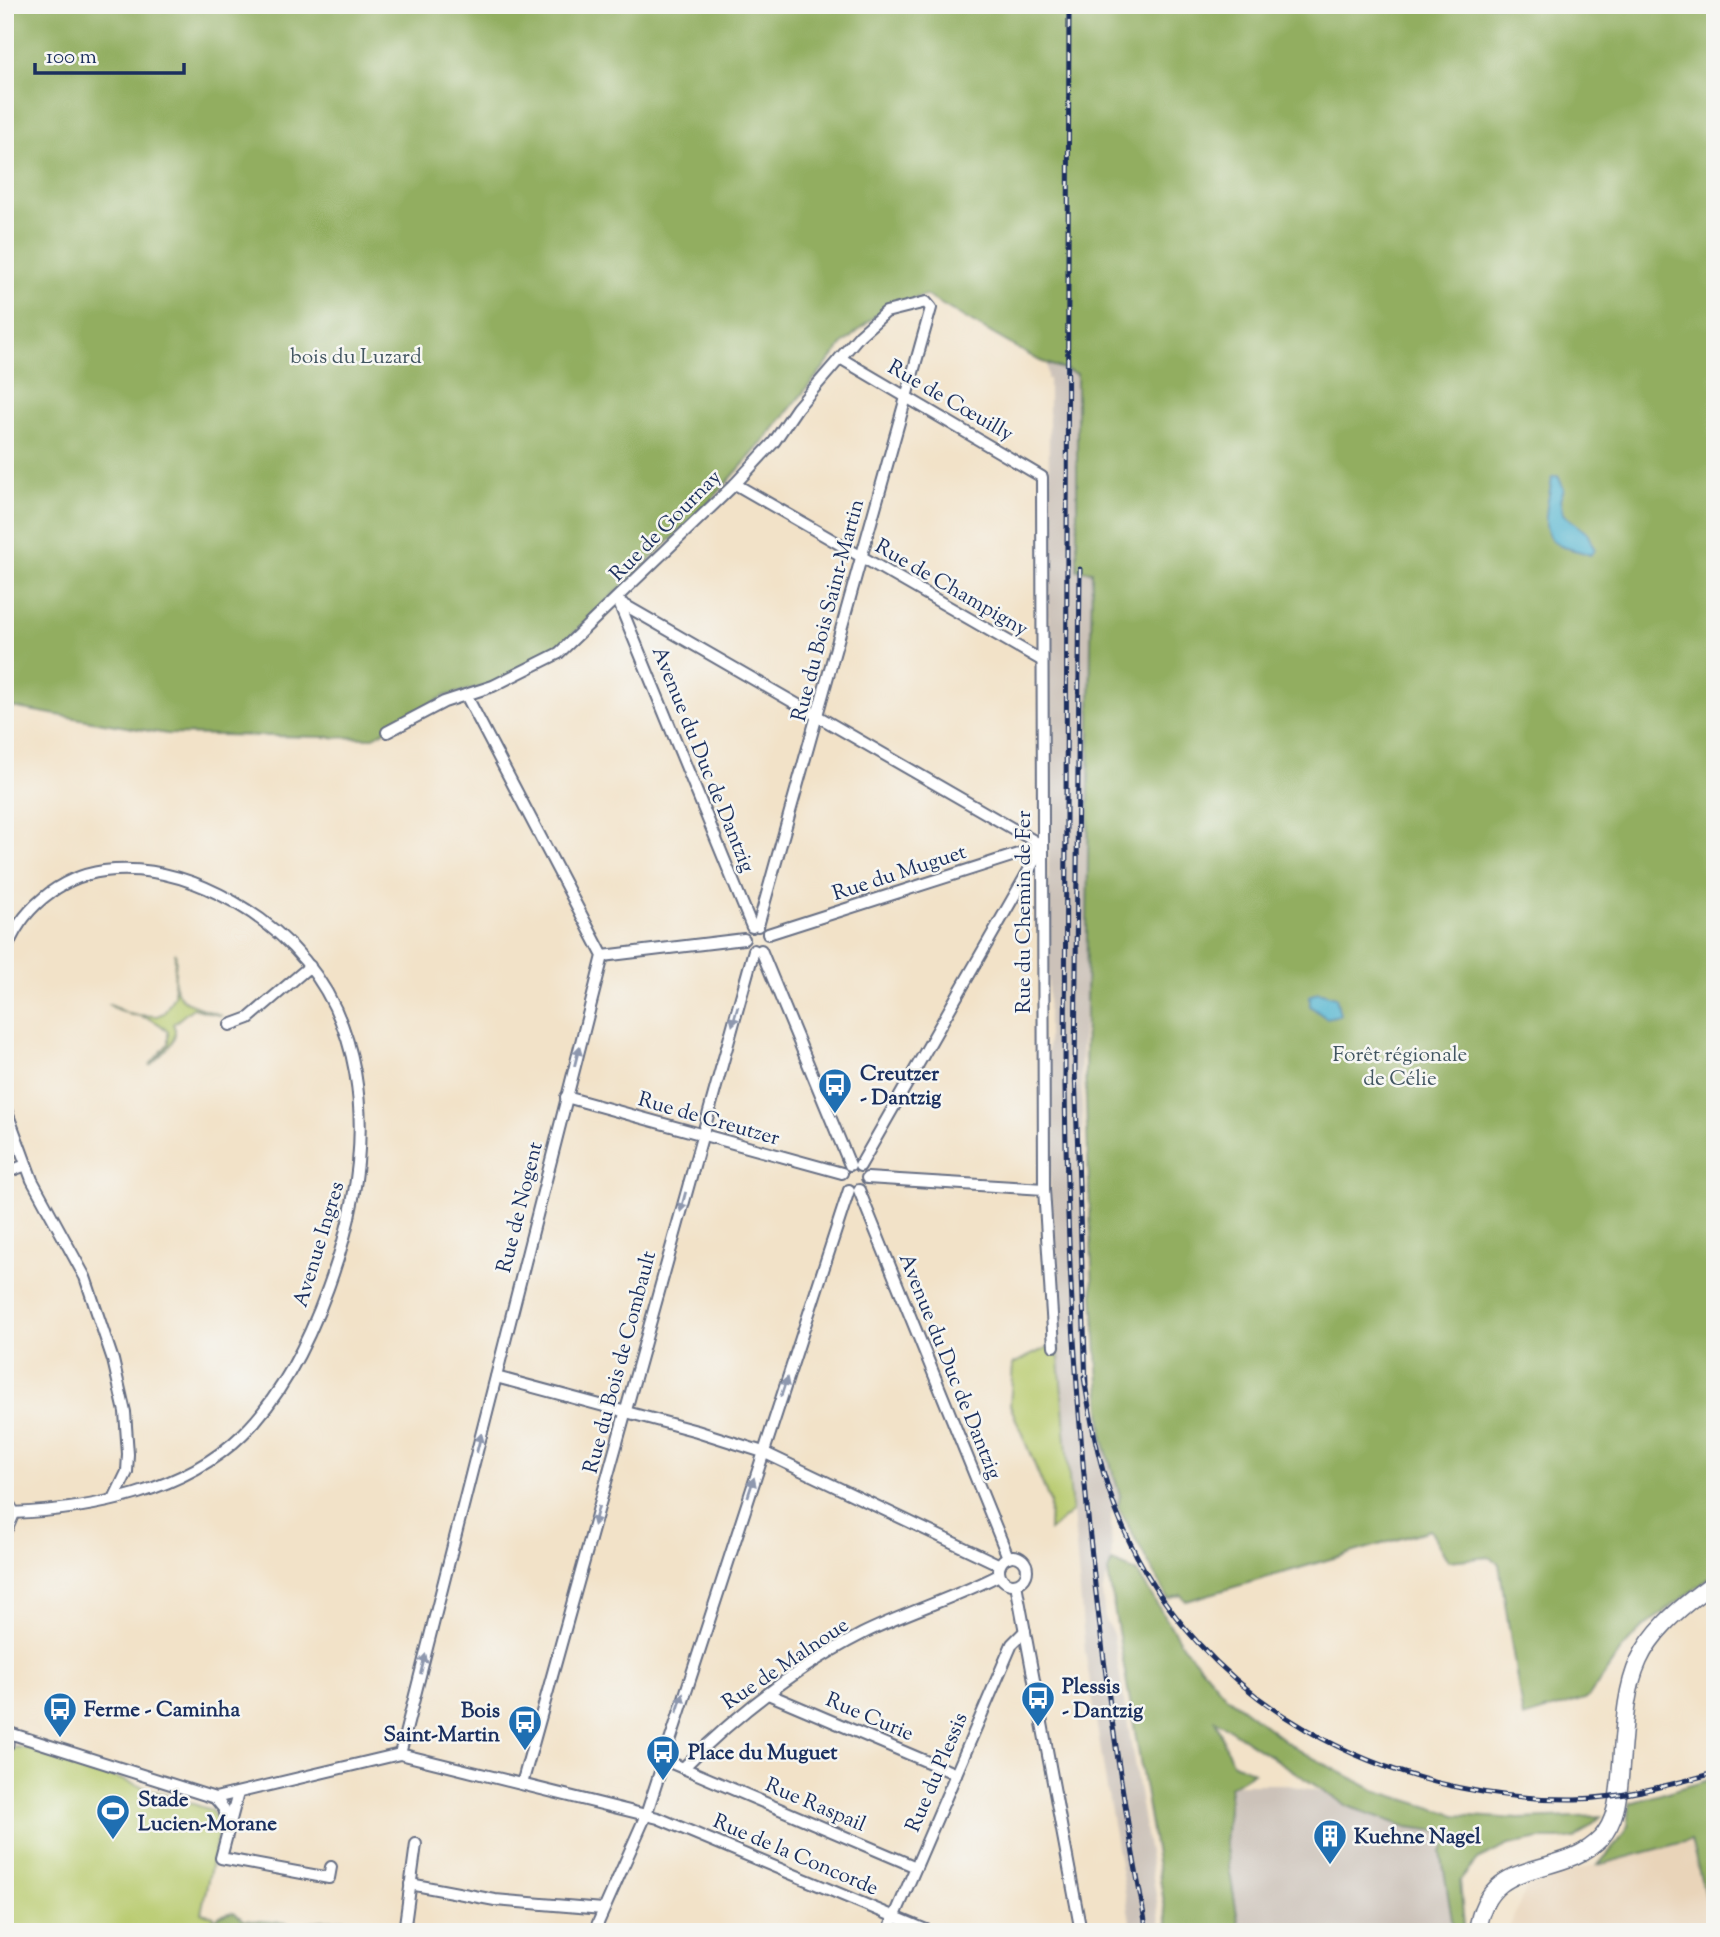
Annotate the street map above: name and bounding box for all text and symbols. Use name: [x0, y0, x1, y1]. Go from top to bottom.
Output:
scale bar: [35, 32, 184, 76]
text: 100 m: [46, 43, 97, 73]
park label: bois du Luzard: [290, 343, 422, 373]
street label: Rue de Cœuilly: [881, 353, 1019, 450]
street label: Rue de Gournay: [604, 463, 730, 589]
street label: Rue du Bois Saint-Martin: [785, 496, 873, 725]
street label: Rue de Champigny: [869, 533, 1034, 645]
street label: Avenue du Duc de Dantzig: [643, 642, 761, 877]
street label: Rue du Chemin de Fer: [1010, 810, 1040, 1014]
street label: Rue du Muguet: [829, 838, 971, 910]
one-way arrow: [729, 1005, 740, 1027]
park label: Forêt régionale de Célie: [1333, 1041, 1467, 1095]
one-way arrow: [572, 1045, 583, 1067]
place label: Creutzer - Dantzig: [860, 1060, 942, 1114]
bus stop icon: Creutzer - Dantzig: [816, 1066, 854, 1115]
street label: Rue de Creutzer: [634, 1085, 783, 1154]
street label: Rue de Nogent: [490, 1139, 552, 1276]
street label: Avenue Ingres: [287, 1178, 353, 1311]
one-way arrow: [677, 1192, 687, 1213]
street label: Rue du Bois de Combault: [577, 1248, 665, 1477]
street label: Avenue du Duc de Dantzig: [890, 1249, 1008, 1484]
one-way arrow: [779, 1377, 790, 1398]
one-way arrow: [474, 1432, 485, 1454]
one-way arrow: [746, 1477, 757, 1498]
one-way arrow: [591, 1506, 601, 1527]
street label: Rue de Malnoue: [717, 1611, 856, 1718]
one-way arrow: [418, 1652, 429, 1674]
place label: Plessis - Dantzig: [1062, 1673, 1144, 1727]
bus stop icon: Plessis - Dantzig: [1019, 1679, 1057, 1728]
street label: Rue Curie: [821, 1686, 918, 1750]
bus stop icon: Ferme - Caminha: [41, 1690, 79, 1739]
one-way arrow: [676, 1693, 686, 1714]
place label: Ferme - Caminha: [84, 1696, 240, 1726]
place label: Bois Saint-Martin: [384, 1697, 501, 1751]
bus stop icon: Bois Saint-Martin: [506, 1703, 544, 1752]
street label: Rue du Plessis: [899, 1708, 976, 1837]
bus stop icon: Place du Muguet: [644, 1733, 682, 1782]
place label: Place du Muguet: [688, 1739, 838, 1769]
street label: Rue Raspail: [760, 1771, 870, 1841]
place label: Stade Lucien-Morane: [138, 1786, 277, 1840]
sports icon: Stade Lucien-Morane: [94, 1792, 132, 1841]
street label: Rue de la Concorde: [708, 1807, 883, 1904]
building icon: Kuehne Nagel: [1311, 1817, 1349, 1866]
place label: Kuehne Nagel: [1354, 1823, 1481, 1853]

